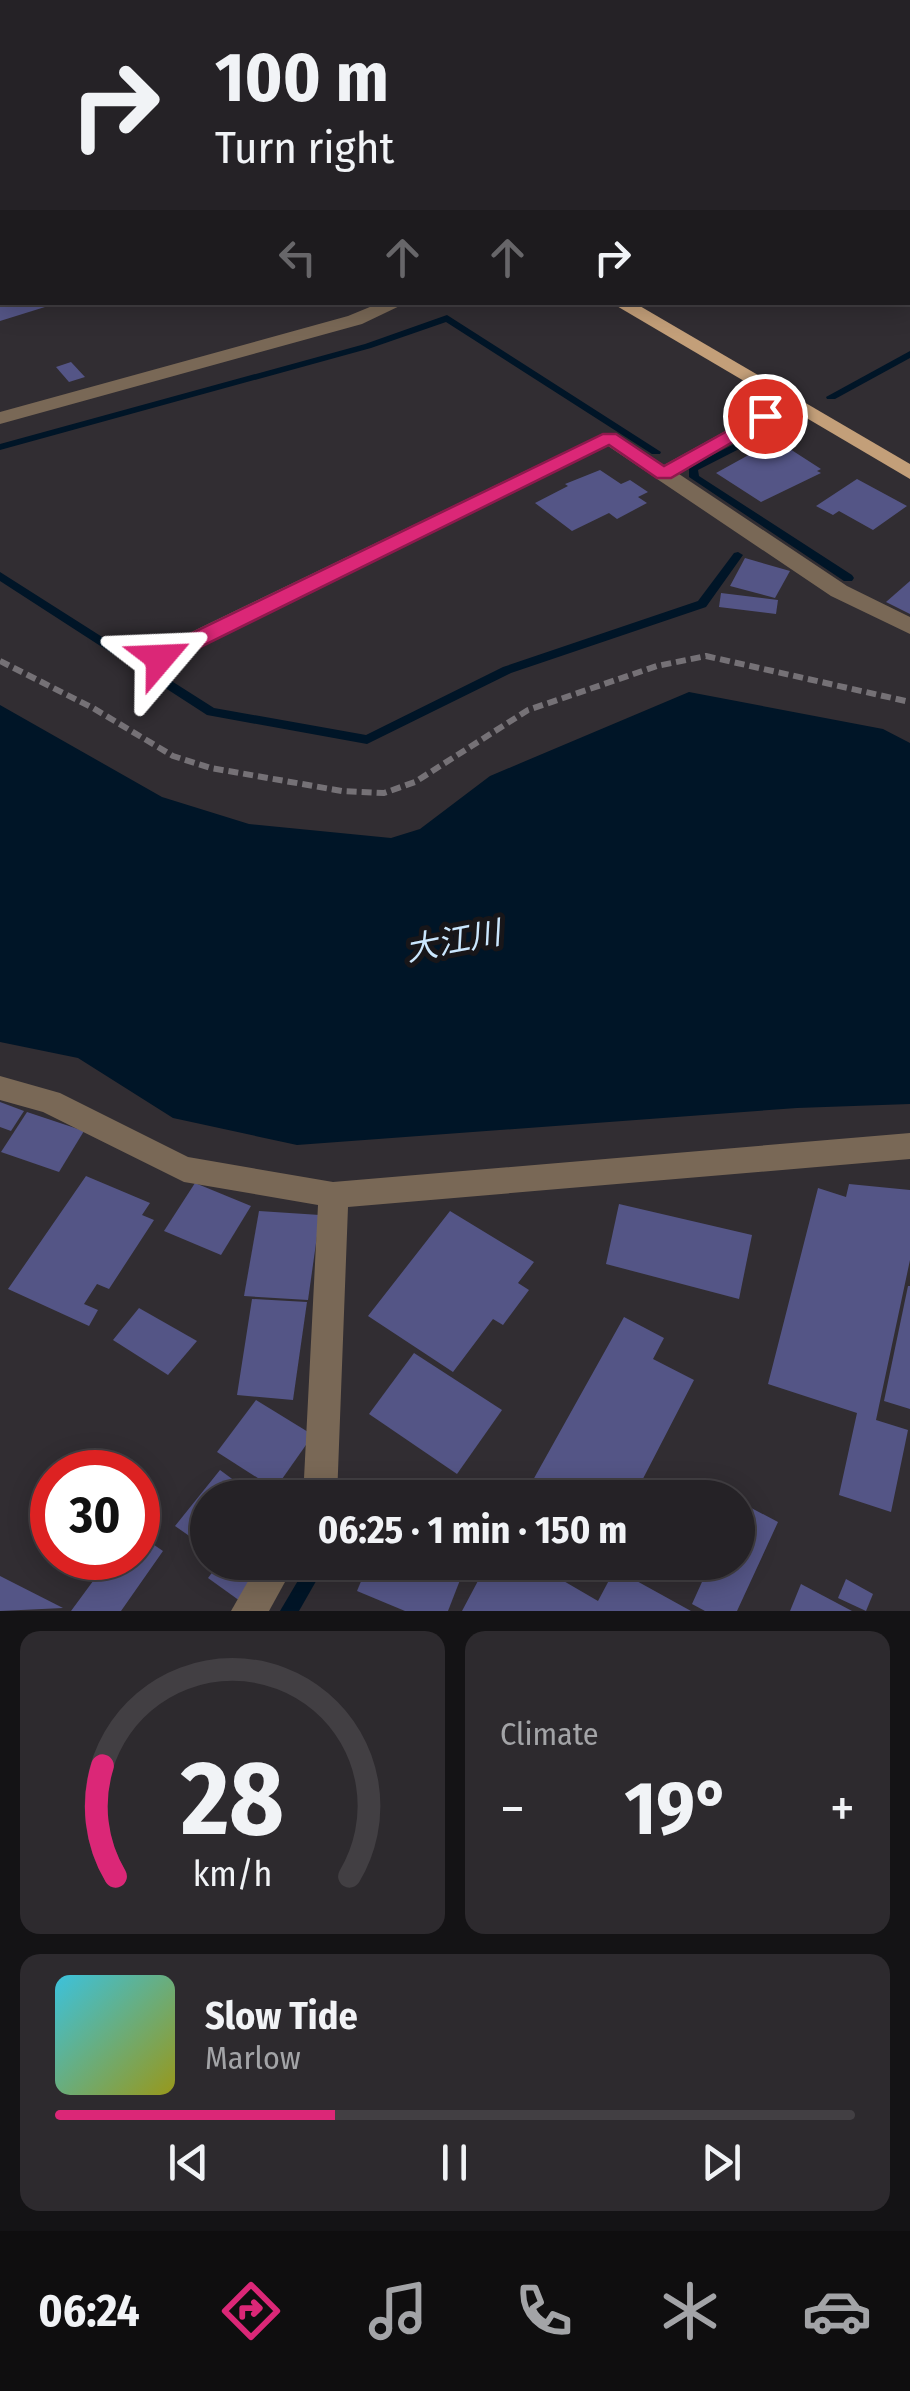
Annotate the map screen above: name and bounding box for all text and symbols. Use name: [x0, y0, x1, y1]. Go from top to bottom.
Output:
text: 100 m: [215, 36, 389, 120]
icon: right: [50, 40, 180, 170]
text: Turn right: [215, 121, 394, 175]
icon: left: [270, 230, 325, 285]
icon: ahead: [375, 230, 430, 285]
icon: ahead: [480, 230, 535, 285]
icon: right: [585, 230, 640, 285]
pin: [723, 374, 808, 459]
icon: arrive: [738, 389, 793, 444]
position arrow: [108, 606, 212, 710]
water label: 大江川: [402, 913, 507, 969]
speed limit sign: 30: [30, 1450, 160, 1580]
text: 06:25 · 1 min · 150 m: [318, 1507, 627, 1553]
text: Climate: [500, 1715, 599, 1753]
text: 28: [180, 1737, 284, 1862]
text: 19°: [625, 1764, 730, 1854]
text: −: [500, 1776, 525, 1842]
text: +: [830, 1776, 855, 1842]
text: km/h: [193, 1853, 272, 1895]
text: Slow Tide: [205, 1993, 358, 2039]
text: Marlow: [205, 2039, 301, 2077]
icon: previous: [161, 2135, 216, 2190]
icon: pause: [427, 2135, 482, 2190]
icon: next: [694, 2135, 749, 2190]
icon: directions: [216, 2276, 286, 2346]
icon: music: [363, 2276, 433, 2346]
icon: phone: [509, 2276, 579, 2346]
icon: climate: [655, 2276, 725, 2346]
icon: car: [802, 2276, 872, 2346]
text: 06:24: [38, 2284, 140, 2338]

